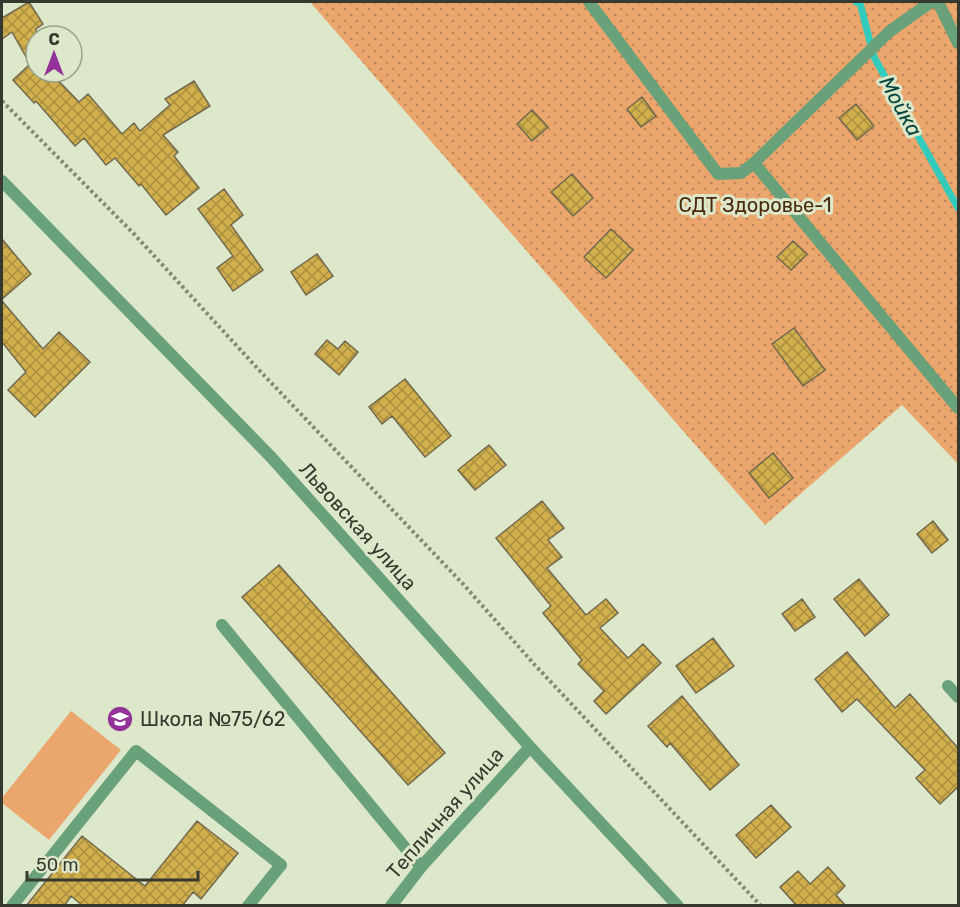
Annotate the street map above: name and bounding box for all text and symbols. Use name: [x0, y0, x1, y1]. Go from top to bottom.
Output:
north arrow: [24, 24, 84, 84]
text: С: [48, 30, 60, 49]
water label: Мойка: [874, 72, 928, 140]
park label: СДТ Здоровье-1: [678, 193, 832, 217]
street label: Львовская улица: [294, 457, 422, 595]
school or university icon: Школа №75/62: [105, 704, 135, 734]
place label: Школа №75/62: [140, 707, 285, 731]
street label: Тепличная улица: [382, 743, 508, 883]
scale bar: [27, 844, 198, 882]
text: 50 m: [36, 854, 79, 876]

